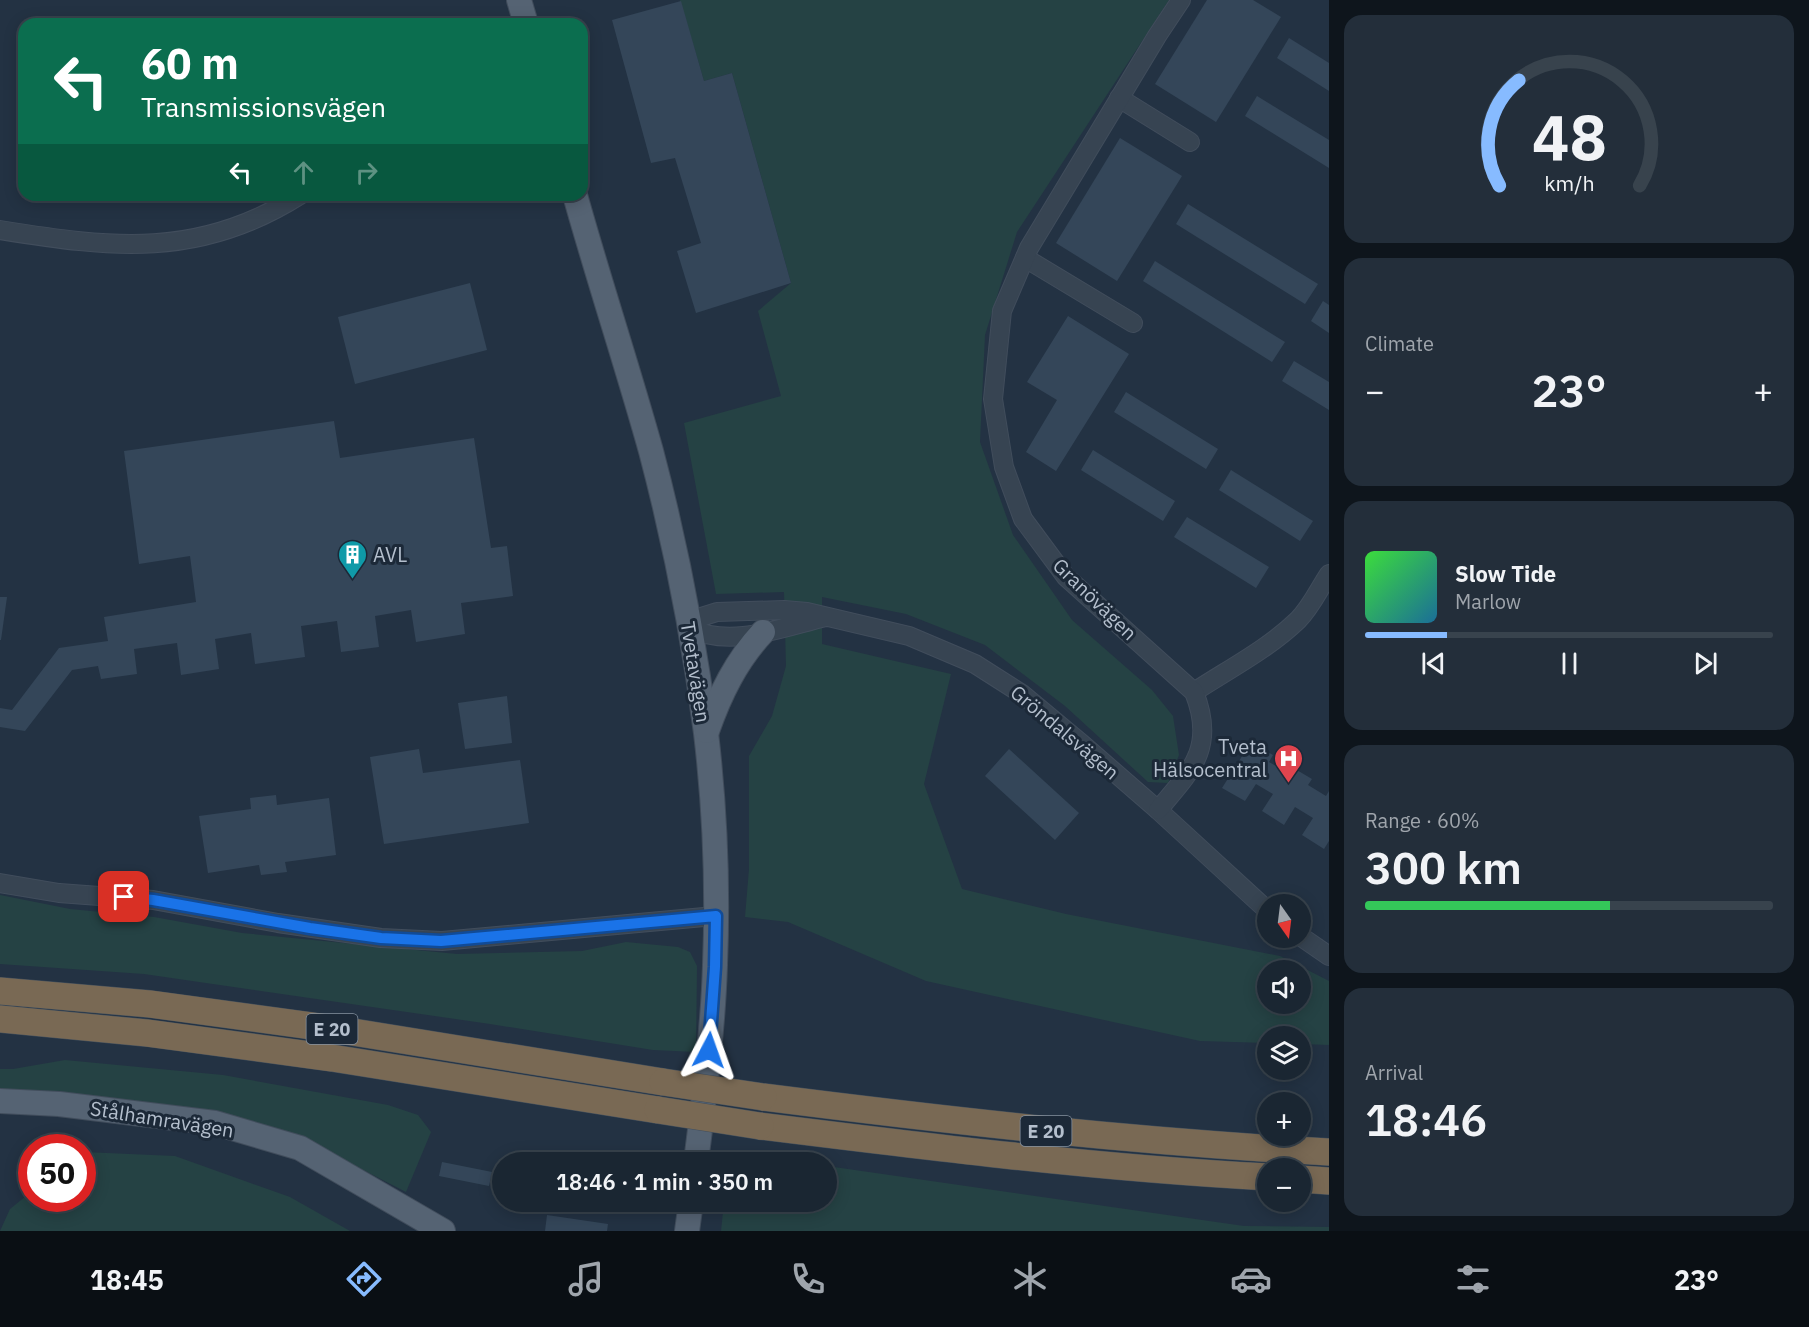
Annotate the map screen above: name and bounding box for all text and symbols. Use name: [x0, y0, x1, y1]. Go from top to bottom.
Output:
text: 60 m: [141, 36, 239, 91]
icon: left: [42, 42, 120, 120]
text: Transmissionsvägen: [141, 89, 386, 124]
text: 48: [1532, 96, 1606, 177]
icon: left: [224, 156, 257, 189]
icon: ahead: [287, 156, 320, 189]
icon: right: [350, 156, 383, 189]
text: km/h: [1544, 169, 1594, 197]
text: Climate: [1365, 330, 1434, 357]
text: 23°: [1531, 361, 1607, 419]
text: −: [1365, 369, 1385, 412]
text: +: [1753, 369, 1773, 412]
building icon: AVL: [336, 538, 368, 580]
place label: AVL: [373, 541, 407, 568]
street label: Granövägen: [1047, 552, 1143, 646]
text: Slow Tide: [1455, 559, 1556, 588]
text: Marlow: [1455, 588, 1521, 615]
street label: Tvetavägen: [675, 619, 717, 725]
icon: previous: [1417, 647, 1450, 680]
icon: pause: [1553, 647, 1586, 680]
icon: next: [1689, 647, 1722, 680]
street label: Gröndalsvägen: [1005, 679, 1125, 785]
place label: Tveta Hälsocentral: [1153, 733, 1267, 783]
hospital icon: Tveta Hälsocentral: [1272, 742, 1304, 784]
text: Range · 60%: [1365, 807, 1480, 834]
text: 300 km: [1365, 838, 1522, 896]
pin: [98, 871, 149, 922]
icon: arrive: [107, 880, 140, 913]
north arrow: [1257, 894, 1311, 948]
map controls: [1257, 894, 1311, 1212]
button: sound: [1257, 960, 1311, 1014]
road number: E 20: [306, 1014, 358, 1044]
position arrow: [677, 1018, 741, 1082]
button: layers: [1257, 1026, 1311, 1080]
text: Arrival: [1365, 1059, 1423, 1086]
text: 18:46: [1365, 1090, 1487, 1148]
button: +: [1257, 1092, 1311, 1146]
street label: Stålhamravägen: [88, 1094, 236, 1144]
road number: E 20: [1020, 1116, 1072, 1146]
speed limit sign: 50: [18, 1134, 96, 1212]
button: −: [1257, 1158, 1311, 1212]
text: 18:46 · 1 min · 350 m: [556, 1167, 773, 1196]
icon: directions: [343, 1258, 385, 1300]
icon: music: [565, 1258, 607, 1300]
icon: phone: [787, 1258, 829, 1300]
icon: climate: [1009, 1258, 1051, 1300]
icon: car: [1230, 1258, 1272, 1300]
icon: filters: [1452, 1258, 1494, 1300]
text: 18:45: [90, 1262, 164, 1297]
text: 23°: [1674, 1262, 1719, 1297]

